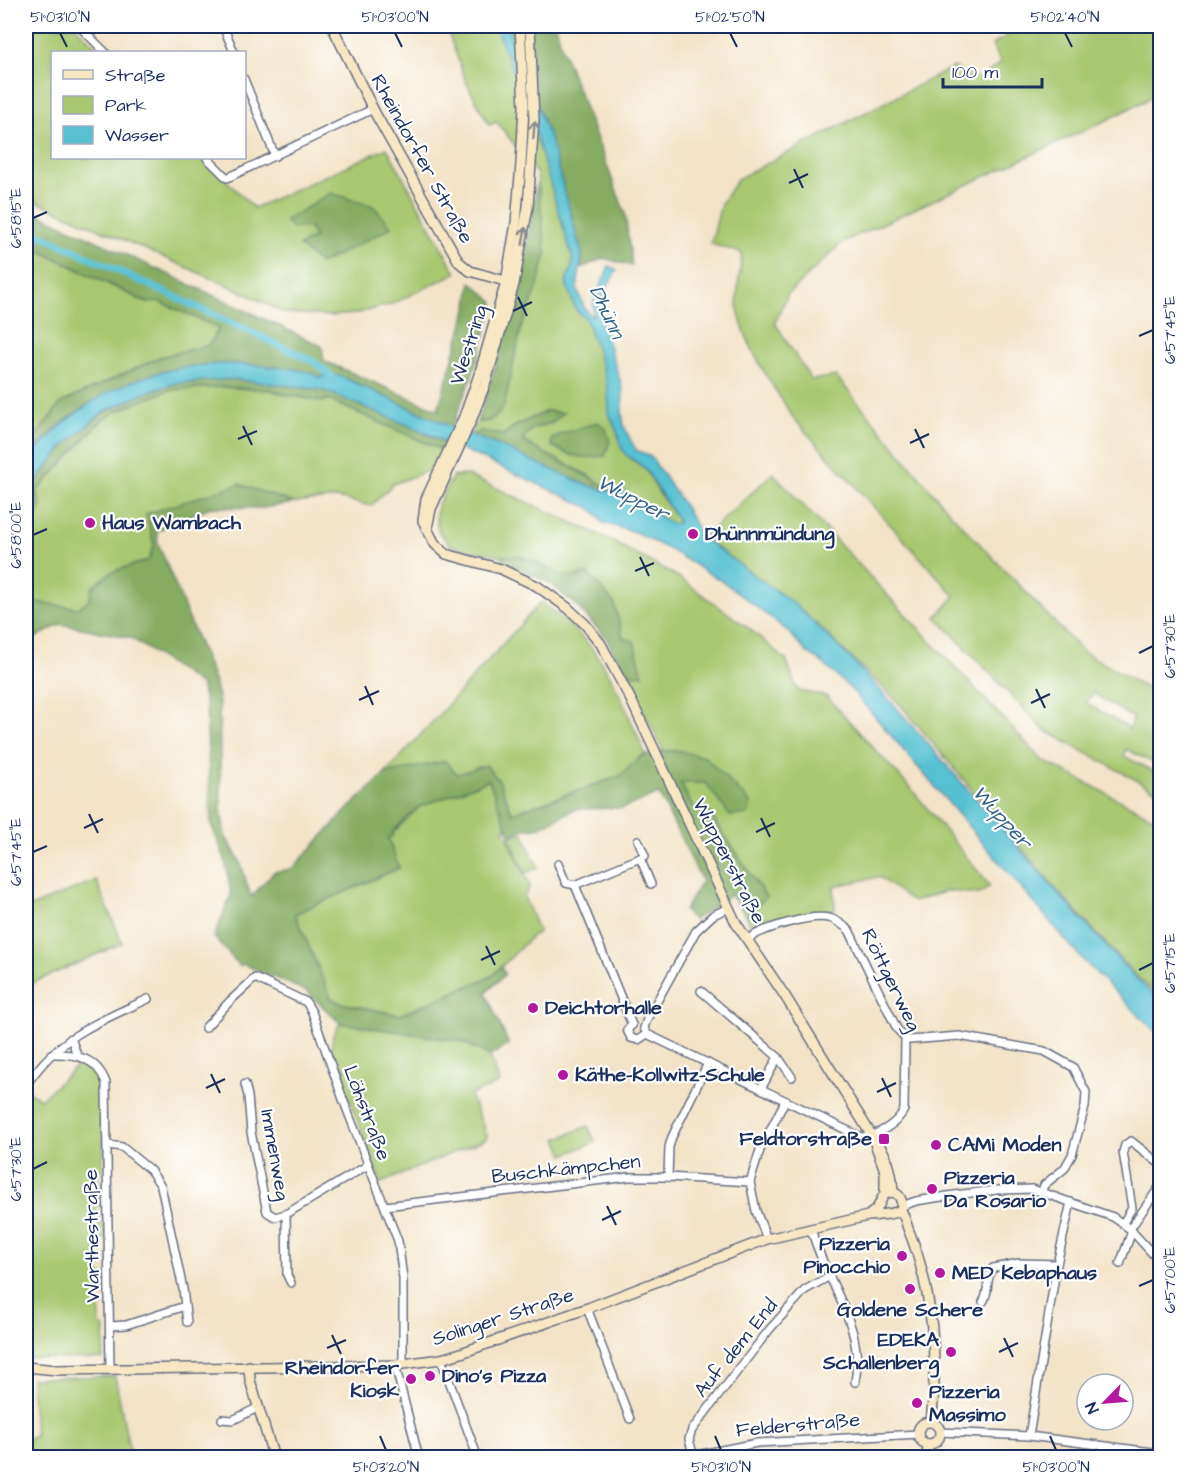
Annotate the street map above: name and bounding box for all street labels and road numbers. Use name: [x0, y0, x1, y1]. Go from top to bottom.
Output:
street label: Rheindorfer Straße: [364, 69, 480, 249]
street label: Westring: [443, 302, 496, 389]
street label: Wupperstraße: [685, 793, 773, 929]
street label: Röttgerweg: [853, 924, 928, 1037]
street label: Löhstraße: [336, 1062, 398, 1165]
street label: Immenweg: [252, 1107, 297, 1203]
street label: Buschkämpchen: [490, 1147, 642, 1191]
street label: Warthestraße: [77, 1169, 107, 1303]
street label: Solinger Straße: [428, 1281, 578, 1354]
street label: Auf dem End: [687, 1293, 785, 1403]
street label: Felderstraße: [735, 1406, 861, 1444]

